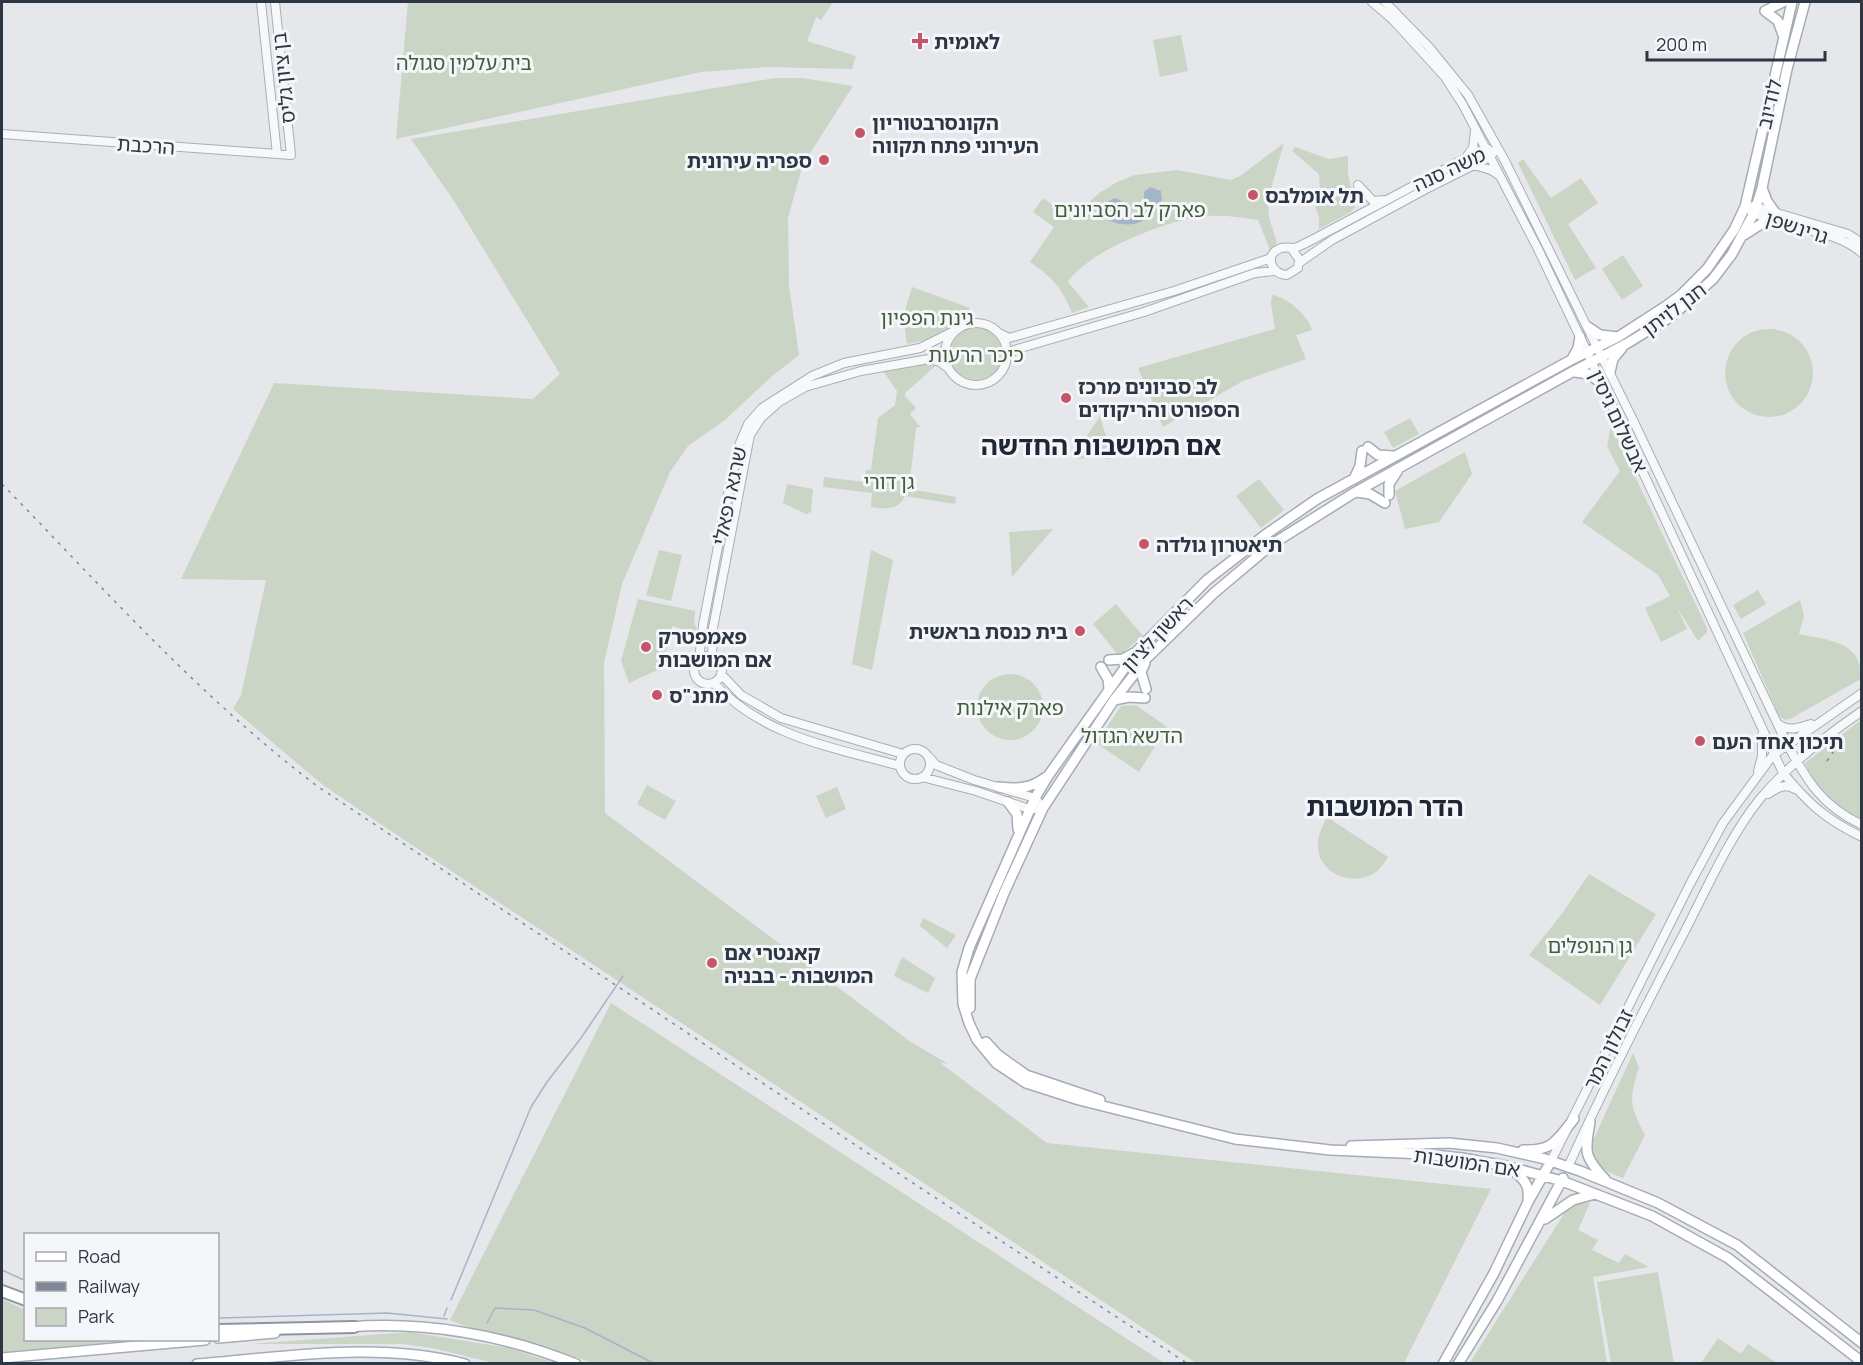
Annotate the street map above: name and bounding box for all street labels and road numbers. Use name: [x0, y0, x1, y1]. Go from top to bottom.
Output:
street label: בן ציון גליס: [265, 31, 301, 125]
street label: לודיוב: [1750, 76, 1788, 132]
street label: הרכבת: [116, 130, 176, 160]
street label: משה סנה: [1408, 140, 1490, 198]
street label: גרינשפן: [1762, 204, 1832, 250]
street label: חנן לויתן: [1636, 276, 1712, 342]
street label: אבשלום גיסין: [1583, 365, 1655, 477]
street label: שרגא רפאלי: [705, 444, 753, 548]
street label: ראשון לציון: [1115, 591, 1199, 677]
street label: זבולון המר: [1577, 1004, 1639, 1094]
street label: אם המושבות: [1412, 1141, 1522, 1183]

